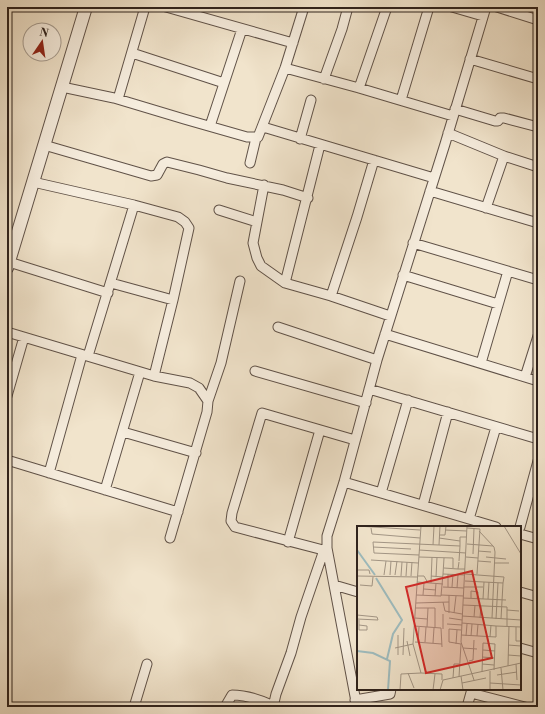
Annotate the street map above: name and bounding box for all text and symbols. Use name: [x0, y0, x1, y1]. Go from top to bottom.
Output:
north arrow: [22, 22, 62, 62]
text: N: [38, 25, 50, 41]
inset map: [357, 526, 521, 690]

